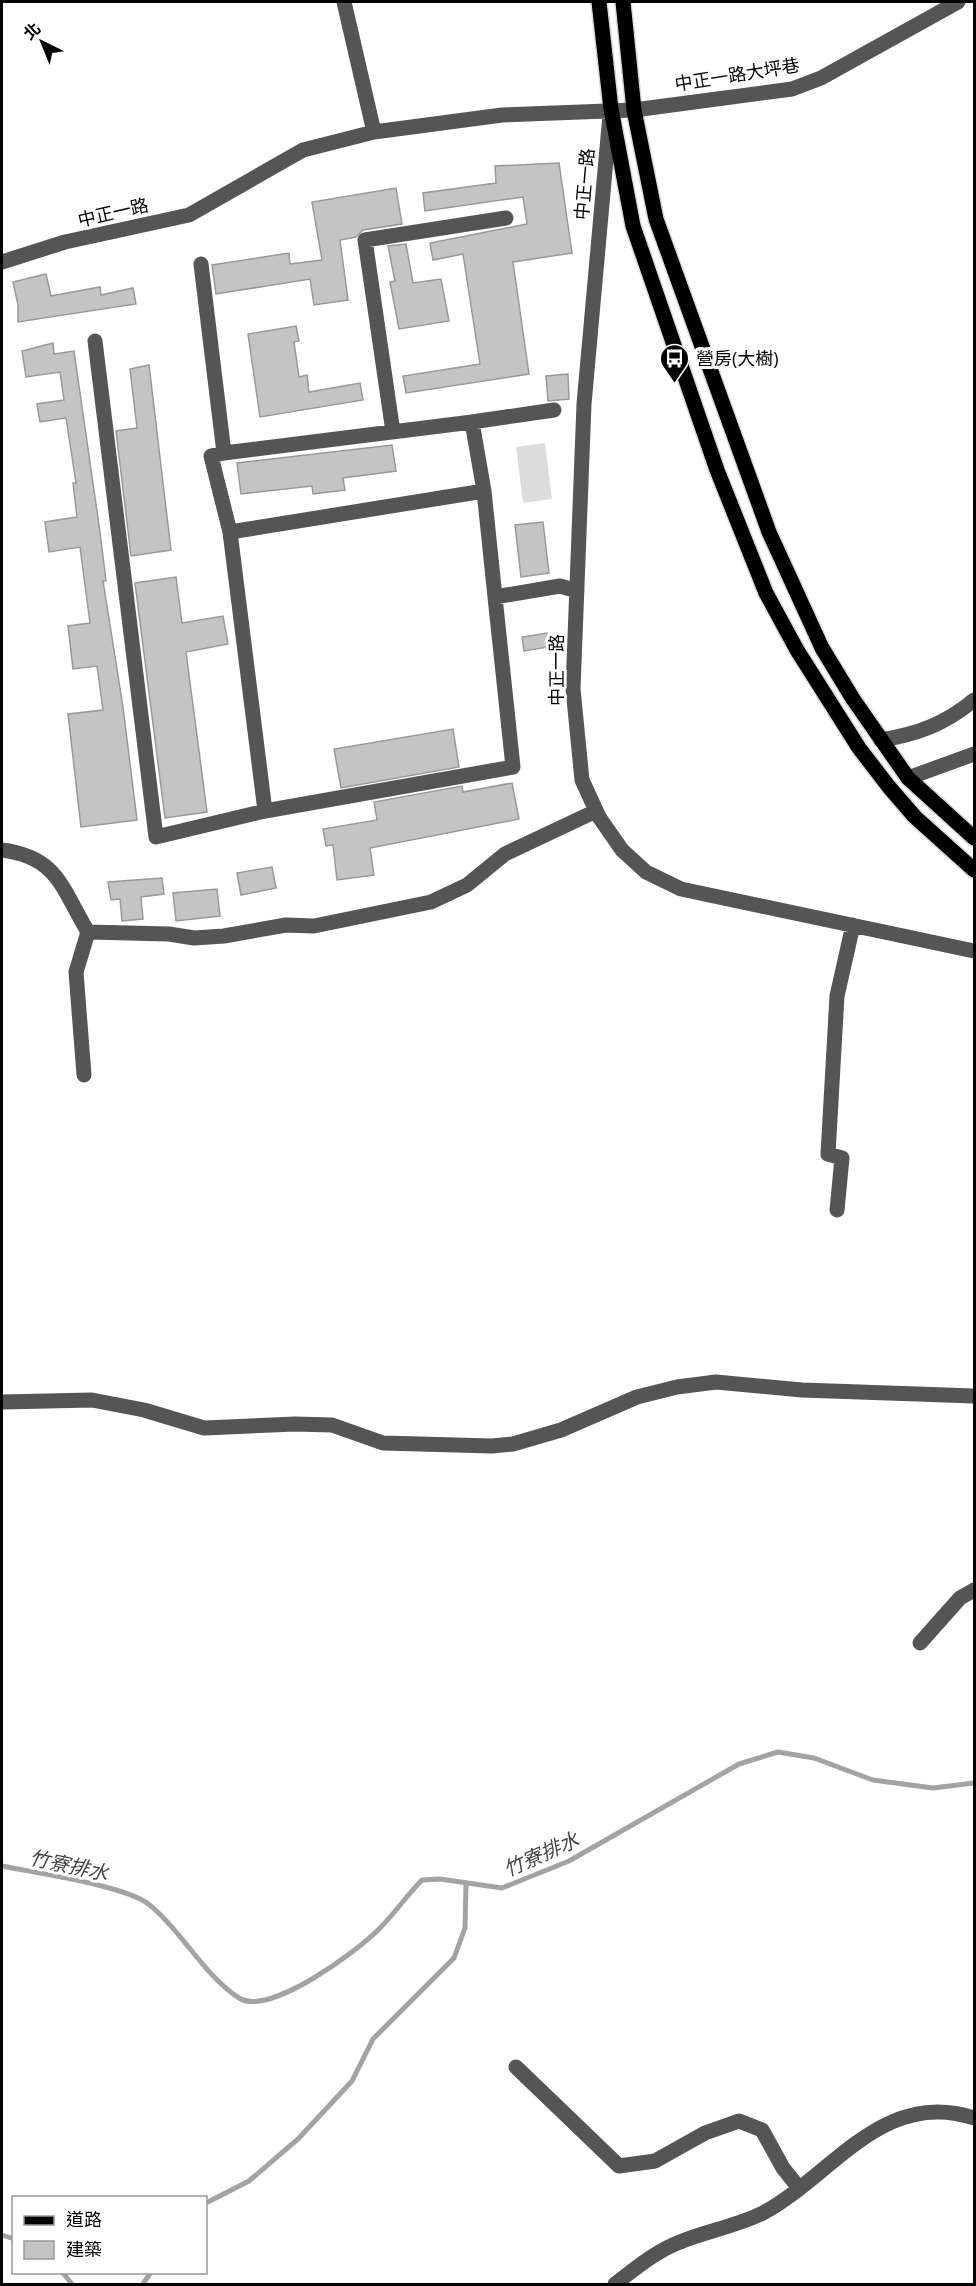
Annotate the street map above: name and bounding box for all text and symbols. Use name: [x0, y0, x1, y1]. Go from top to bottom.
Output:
north arrow: [12, 12, 72, 72]
text: 北: [18, 18, 45, 45]
street label: 中正一路大坪巷: [673, 52, 801, 96]
street label: 中正一路: [569, 147, 599, 221]
street label: 中正一路: [75, 192, 151, 232]
bus stop icon: 營房(大樹): [659, 342, 691, 384]
place label: 營房(大樹): [696, 346, 779, 370]
street label: 中正一路: [544, 634, 568, 706]
water label: 竹寮排水: [499, 1825, 584, 1883]
water label: 竹寮排水: [27, 1843, 112, 1887]
legend: [12, 2196, 207, 2274]
text: 道路: [66, 2207, 102, 2231]
text: 建築: [66, 2237, 102, 2261]

